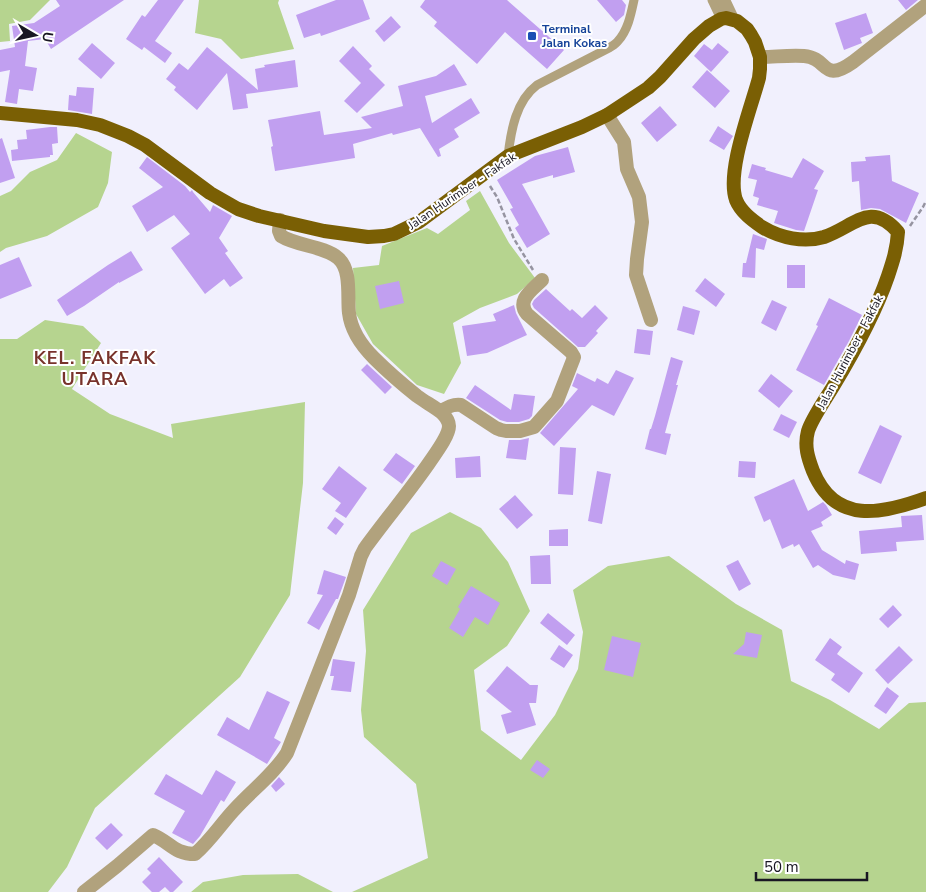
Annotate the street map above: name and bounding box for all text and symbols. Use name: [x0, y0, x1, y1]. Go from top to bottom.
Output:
north arrow: [10, 10, 60, 60]
place label: Terminal Jalan Kokas: [541, 21, 607, 51]
text: U: [37, 30, 58, 44]
marker: Terminal Jalan Kokas: [526, 30, 538, 42]
street label: Jalan Hurimber - Fakfak: [404, 148, 520, 234]
street label: Jalan Hurimber - Fakfak: [813, 291, 887, 413]
district label: KEL. FAKFAK UTARA: [34, 346, 156, 391]
scale bar: [756, 850, 867, 882]
text: 50 m: [764, 857, 799, 877]

